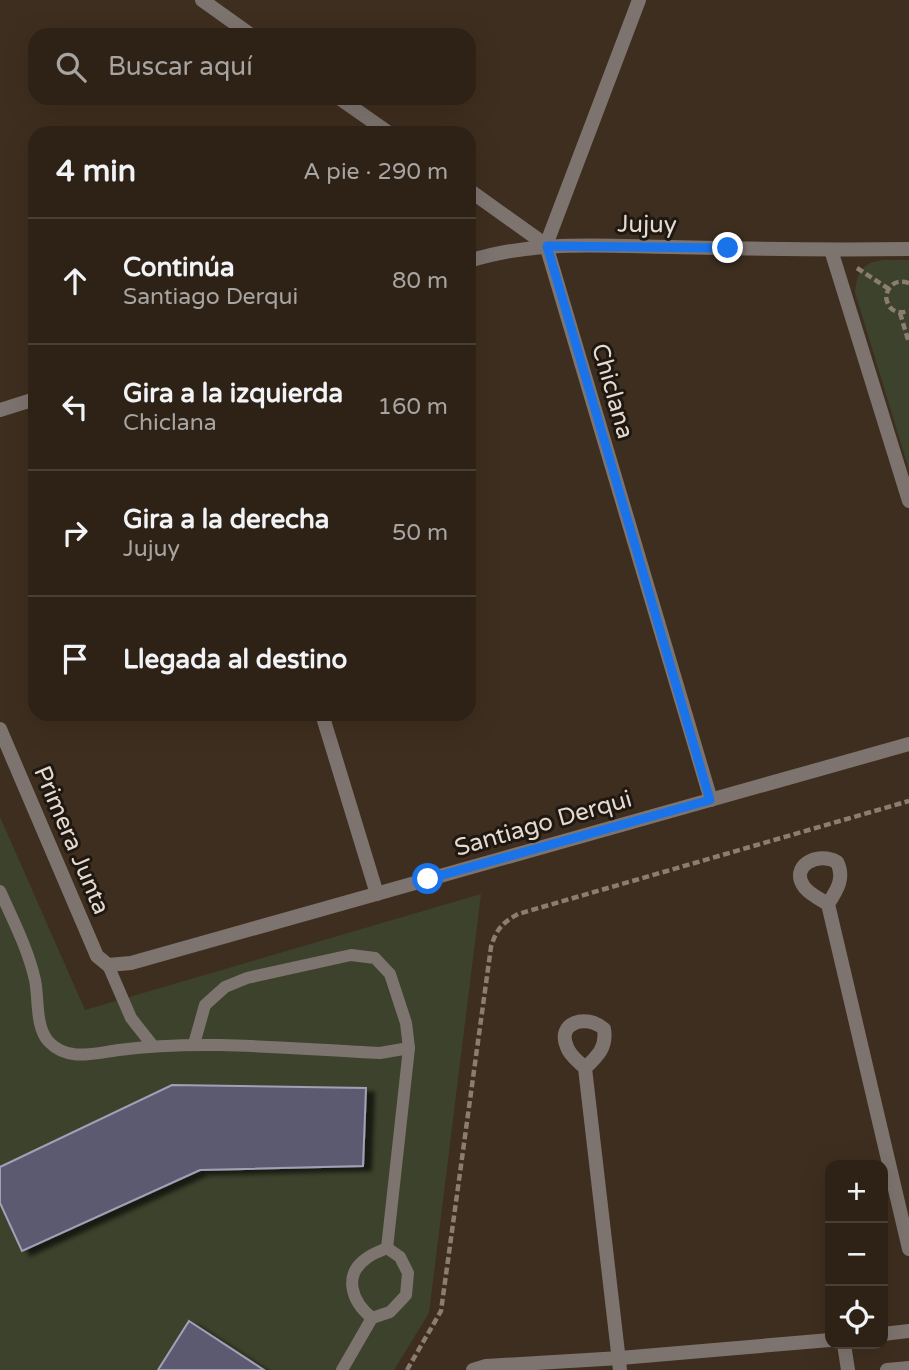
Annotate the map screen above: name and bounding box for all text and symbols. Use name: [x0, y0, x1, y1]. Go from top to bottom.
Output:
search box: [28, 28, 476, 105]
icon: search: [52, 48, 90, 86]
text: Buscar aquí: [108, 51, 253, 82]
text: 4 min: [56, 153, 136, 190]
text: A pie · 290 m: [303, 158, 448, 186]
street label: Jujuy: [617, 209, 677, 240]
route end: [712, 232, 743, 263]
text: Continúa: [123, 252, 235, 283]
icon: ahead: [56, 262, 94, 300]
text: 80 m: [392, 267, 448, 295]
text: Santiago Derqui: [123, 283, 298, 311]
street label: Chiclana: [585, 340, 640, 442]
text: Gira a la izquierda: [123, 378, 343, 409]
icon: left: [56, 388, 94, 426]
text: 160 m: [378, 393, 448, 421]
text: Chiclana: [123, 409, 217, 437]
text: Gira a la derecha: [123, 504, 329, 535]
icon: right: [56, 514, 94, 552]
text: 50 m: [392, 519, 448, 547]
text: Jujuy: [123, 535, 180, 563]
icon: arrive: [56, 640, 94, 678]
text: Llegada al destino: [123, 644, 347, 675]
street label: Primera Junta: [27, 762, 116, 919]
street label: Santiago Derqui: [451, 784, 635, 863]
route start: [412, 863, 443, 894]
map controls: [825, 1160, 888, 1349]
button: +: [825, 1160, 888, 1223]
button: −: [825, 1223, 888, 1286]
button: locate: [825, 1286, 888, 1349]

